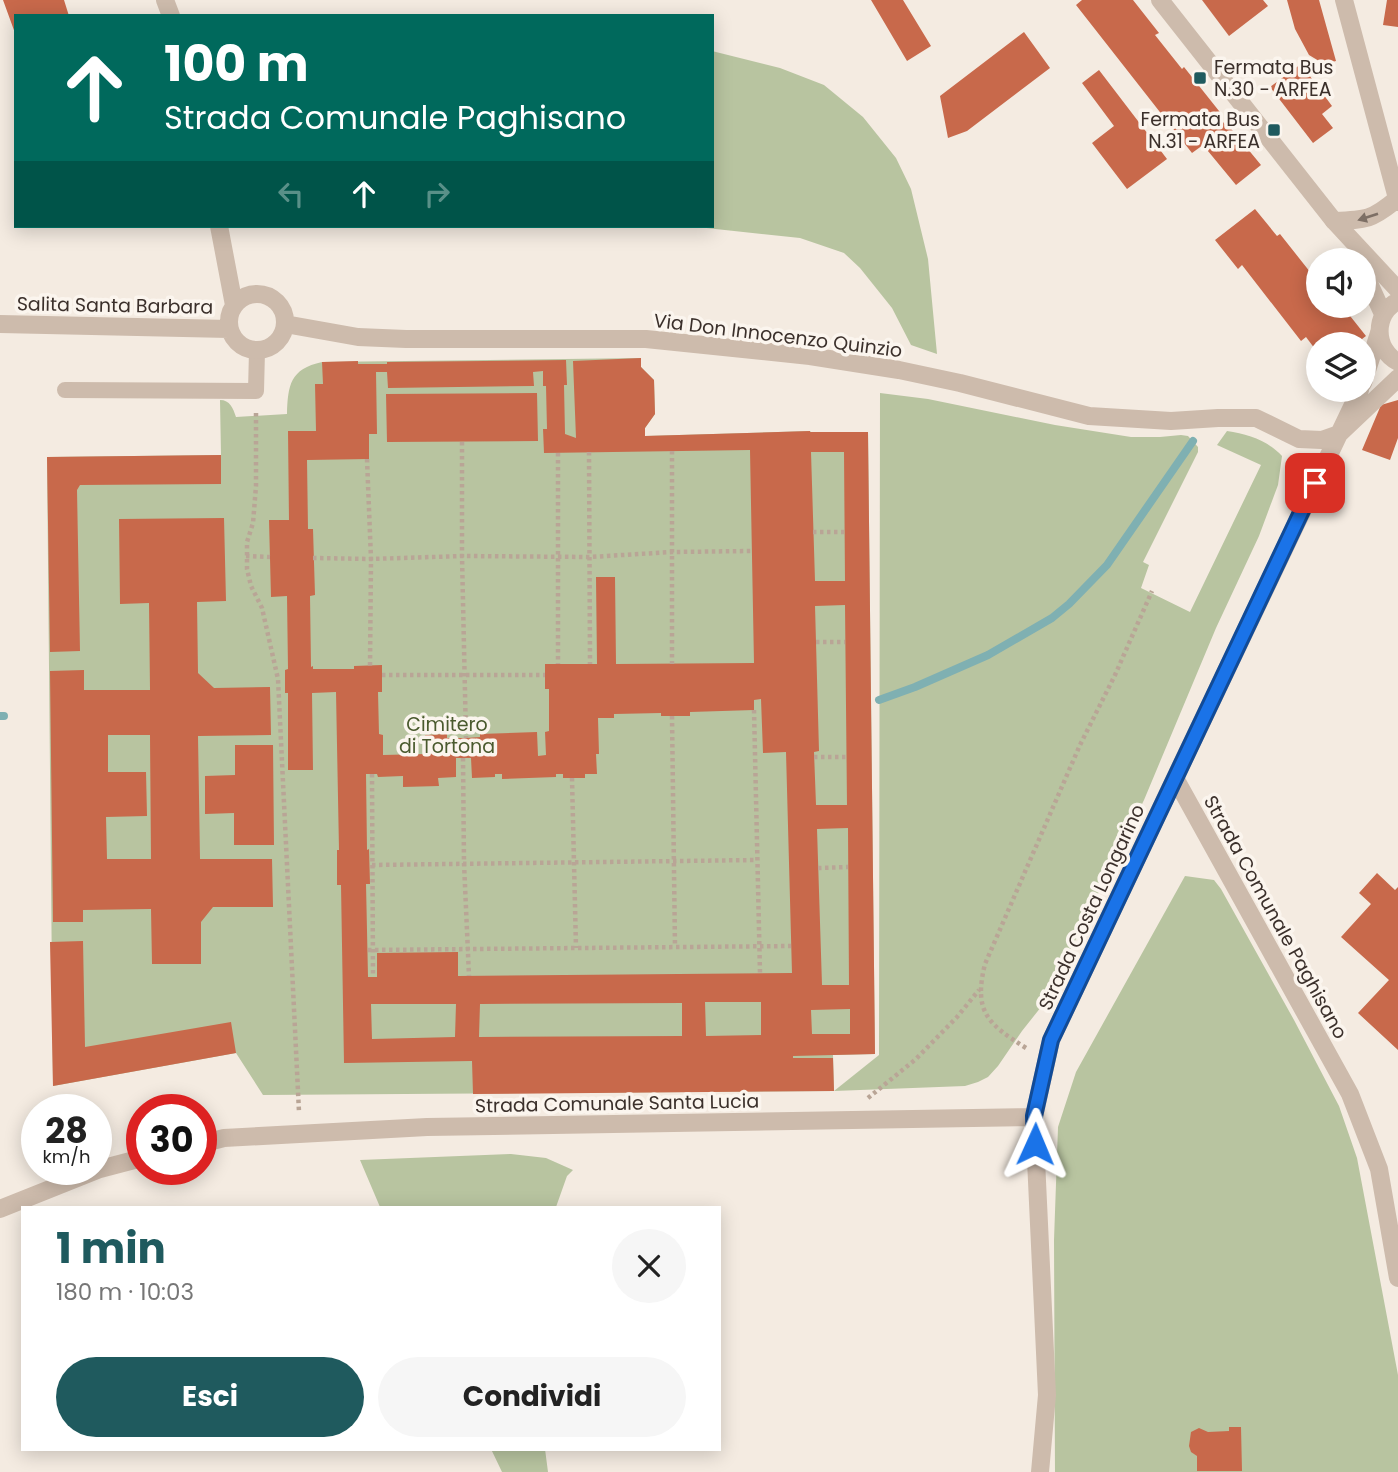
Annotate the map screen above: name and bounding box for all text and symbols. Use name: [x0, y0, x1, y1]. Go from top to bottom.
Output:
text: 100 m: [164, 30, 309, 98]
icon: ahead: [49, 42, 140, 133]
place label: Fermata Bus N.30 - ARFEA: [1214, 54, 1333, 103]
marker: Fermata Bus N.30 - ARFEA: [1192, 70, 1208, 86]
text: Strada Comunale Paghisano: [164, 95, 626, 140]
place label: Fermata Bus N.31 - ARFEA: [1141, 106, 1260, 155]
marker: Fermata Bus N.31 - ARFEA: [1266, 122, 1282, 138]
icon: left: [272, 175, 310, 213]
icon: ahead: [345, 175, 383, 213]
icon: right: [418, 175, 456, 213]
one-way arrow: [1357, 212, 1378, 222]
map controls: [1306, 248, 1376, 402]
button: sound: [1306, 248, 1376, 318]
street label: Salita Santa Barbara: [17, 290, 213, 321]
street label: Via Don Innocenzo Quinzio: [652, 307, 904, 364]
button: layers: [1306, 332, 1376, 402]
pin: [1285, 453, 1345, 513]
icon: arrive: [1296, 464, 1334, 502]
park label: Cimitero di Tortona: [399, 711, 495, 760]
street label: Strada Comunale Paghisano: [1197, 791, 1354, 1044]
street label: Strada Costa Longarino: [1032, 800, 1151, 1015]
street label: Strada Comunale Santa Lucia: [475, 1088, 759, 1119]
speed limit sign: 30: [126, 1094, 217, 1185]
text: 28: [45, 1106, 88, 1155]
position arrow: [998, 1107, 1072, 1181]
text: km/h: [43, 1144, 90, 1169]
text: 1 min: [56, 1219, 166, 1278]
button: close: [612, 1229, 686, 1303]
text: 180 m · 10:03: [56, 1276, 194, 1308]
button: Esci: [56, 1357, 364, 1437]
button: Condividi: [378, 1357, 686, 1437]

